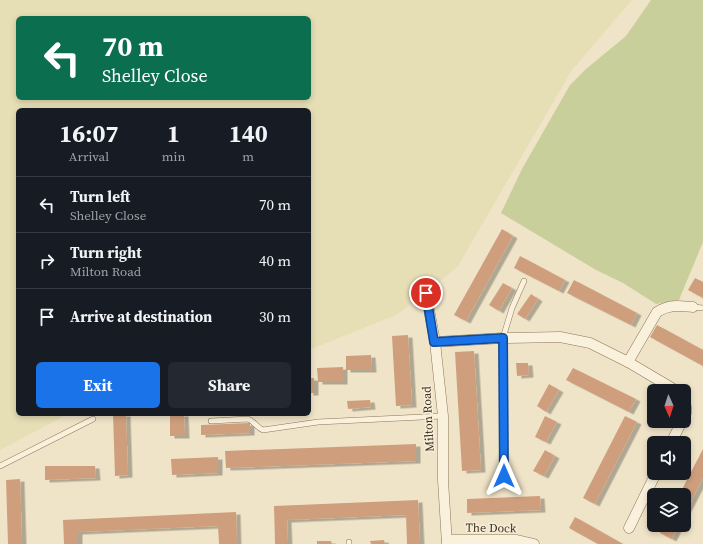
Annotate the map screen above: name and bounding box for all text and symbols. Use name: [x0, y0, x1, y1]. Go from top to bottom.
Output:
text: 70 m: [102, 27, 164, 65]
icon: left: [36, 32, 88, 84]
text: Shelley Close: [102, 63, 208, 88]
text: 16:07: [59, 117, 119, 150]
text: 1: [167, 117, 180, 150]
text: 140: [229, 117, 268, 150]
text: Arrival: [69, 148, 109, 165]
text: min: [162, 148, 185, 165]
text: m: [242, 148, 254, 165]
text: Turn left: [70, 186, 130, 207]
icon: left: [36, 194, 58, 216]
text: 70 m: [259, 194, 291, 215]
text: Shelley Close: [70, 207, 146, 224]
text: Turn right: [70, 242, 142, 263]
icon: right: [36, 250, 58, 272]
text: 40 m: [259, 250, 291, 271]
text: Milton Road: [70, 263, 141, 280]
pin: [409, 276, 443, 310]
icon: arrive: [415, 282, 437, 304]
icon: arrive: [36, 306, 58, 328]
text: Arrive at destination: [70, 306, 212, 327]
text: 30 m: [259, 306, 291, 327]
button: Exit: [36, 362, 160, 408]
button: Share: [168, 362, 291, 408]
north arrow: [647, 384, 691, 428]
map controls: [647, 384, 691, 532]
street label: Milton Road: [418, 386, 438, 452]
button: sound: [647, 436, 691, 480]
position arrow: [483, 455, 525, 497]
button: layers: [647, 488, 691, 532]
street label: The Dock: [465, 520, 517, 536]

